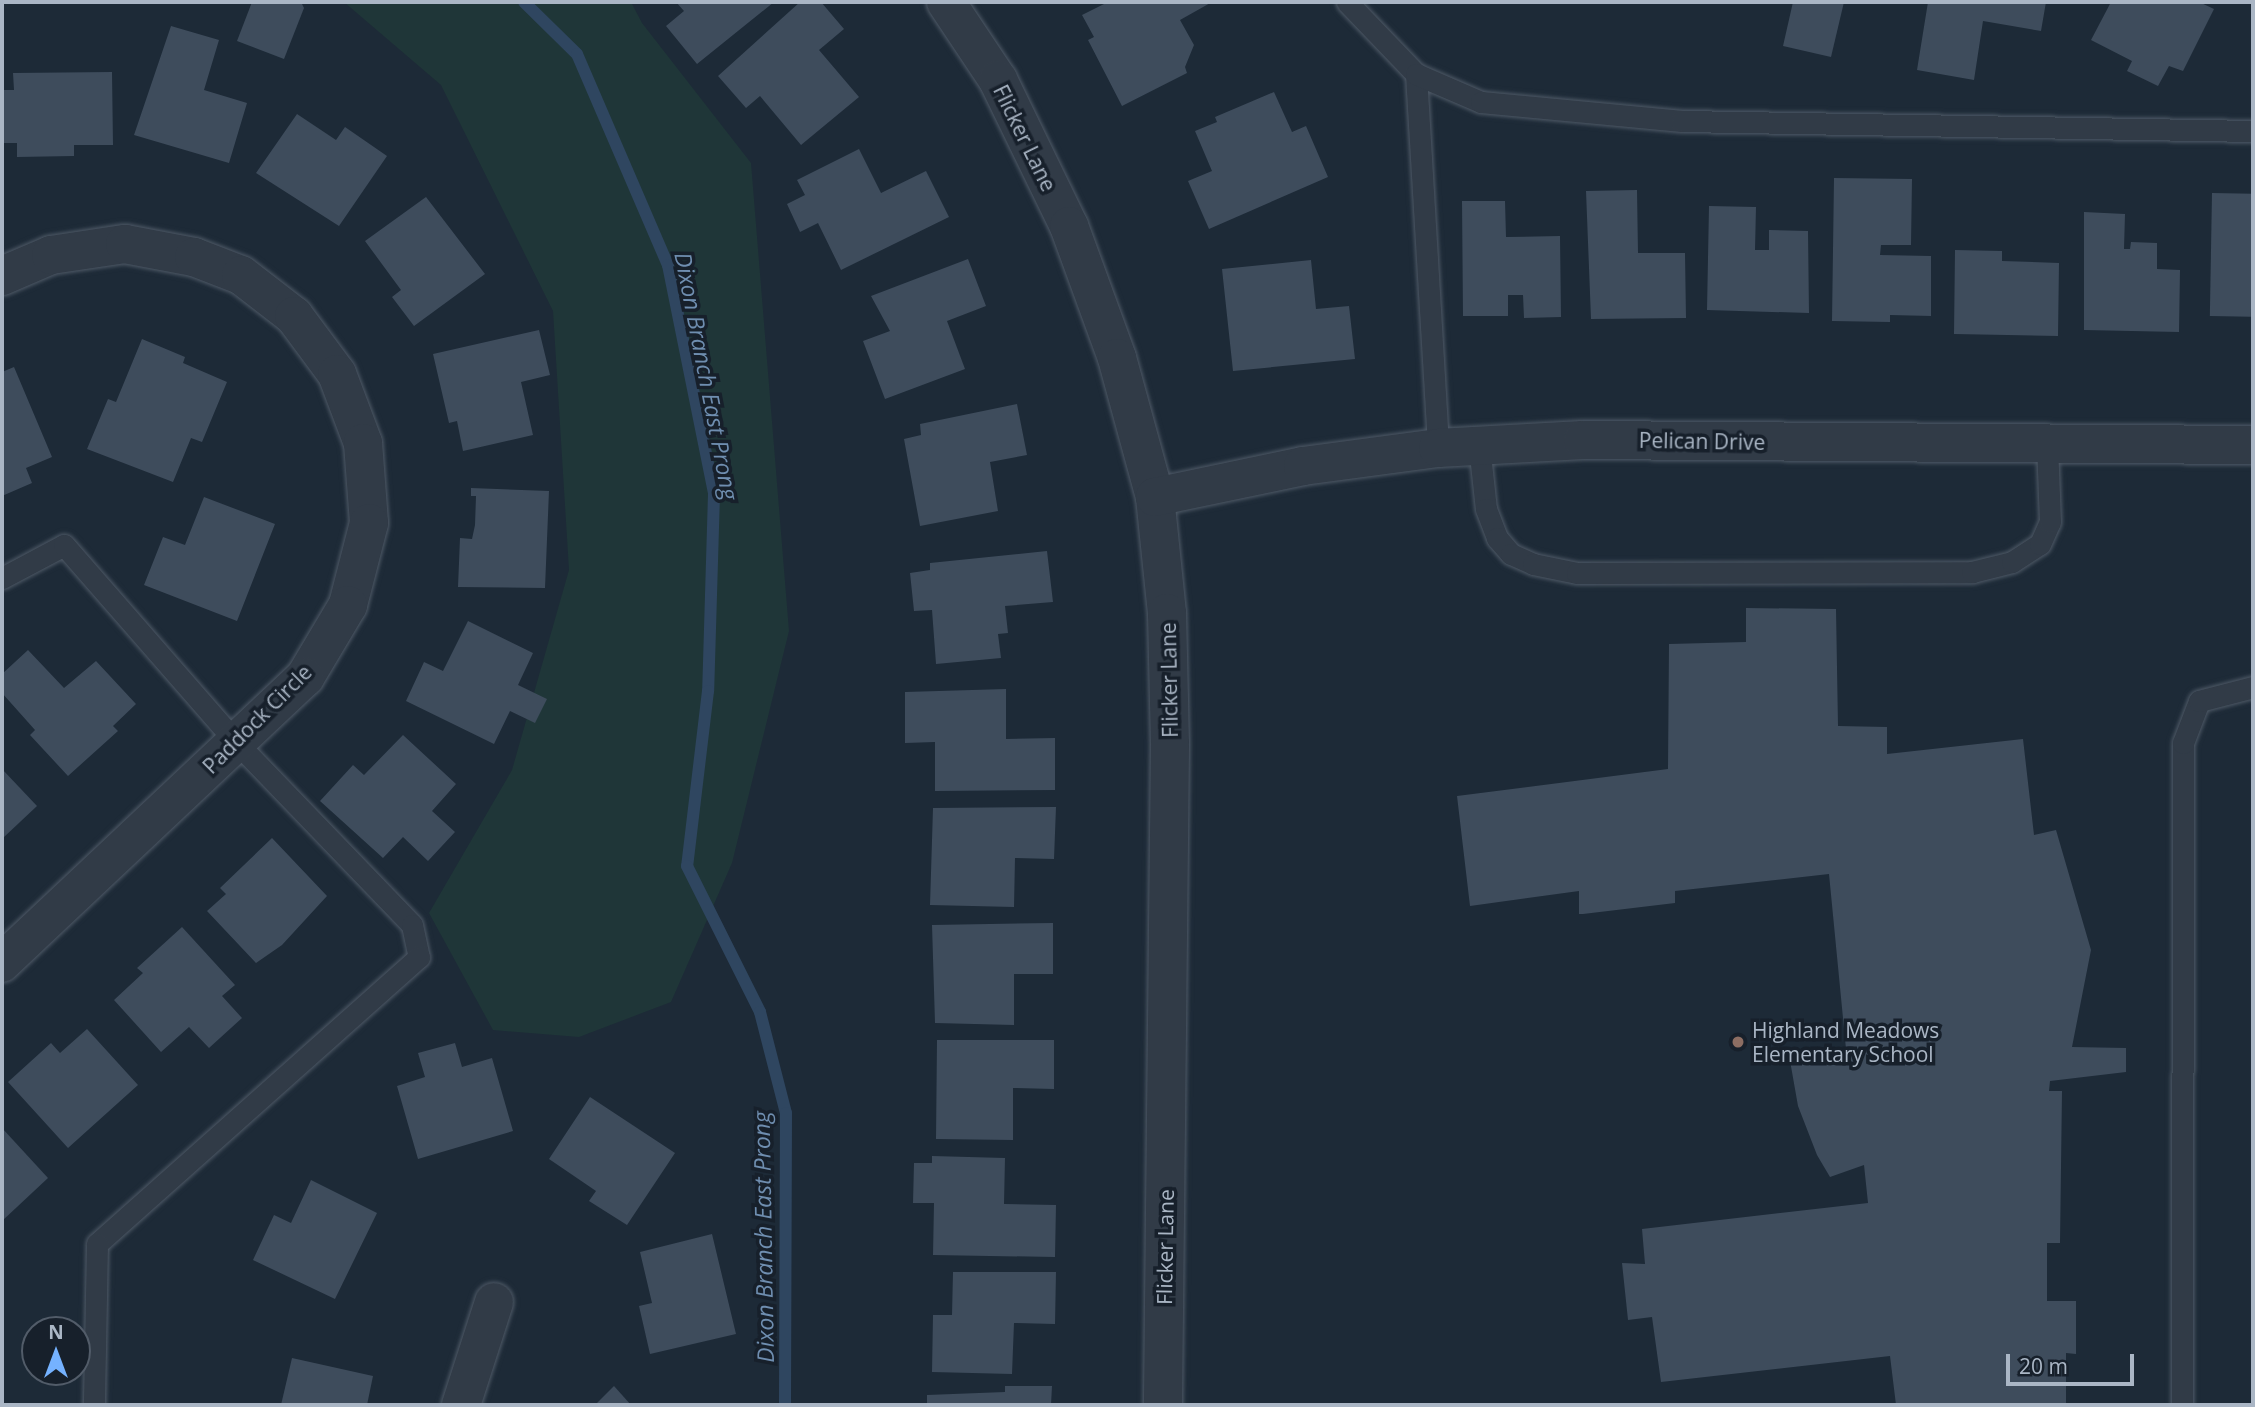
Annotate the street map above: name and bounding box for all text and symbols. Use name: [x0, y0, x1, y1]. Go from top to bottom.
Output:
street label: Flicker Lane: [988, 80, 1062, 196]
water label: Dixon Branch East Prong: [669, 250, 745, 502]
street label: Pelican Drive: [1639, 427, 1765, 455]
street label: Flicker Lane: [1155, 622, 1183, 738]
street label: Paddock Circle: [197, 659, 317, 779]
place label: Highland Meadows Elementary School: [1752, 1017, 1939, 1067]
marker: Highland Meadows Elementary School: [1730, 1034, 1746, 1050]
water label: Dixon Branch East Prong: [747, 1111, 779, 1363]
street label: Flicker Lane: [1151, 1189, 1179, 1305]
north arrow: [21, 1316, 91, 1386]
text: N: [48, 1319, 64, 1345]
scale bar: [2010, 1340, 2138, 1384]
text: 20 m: [2019, 1352, 2068, 1380]

